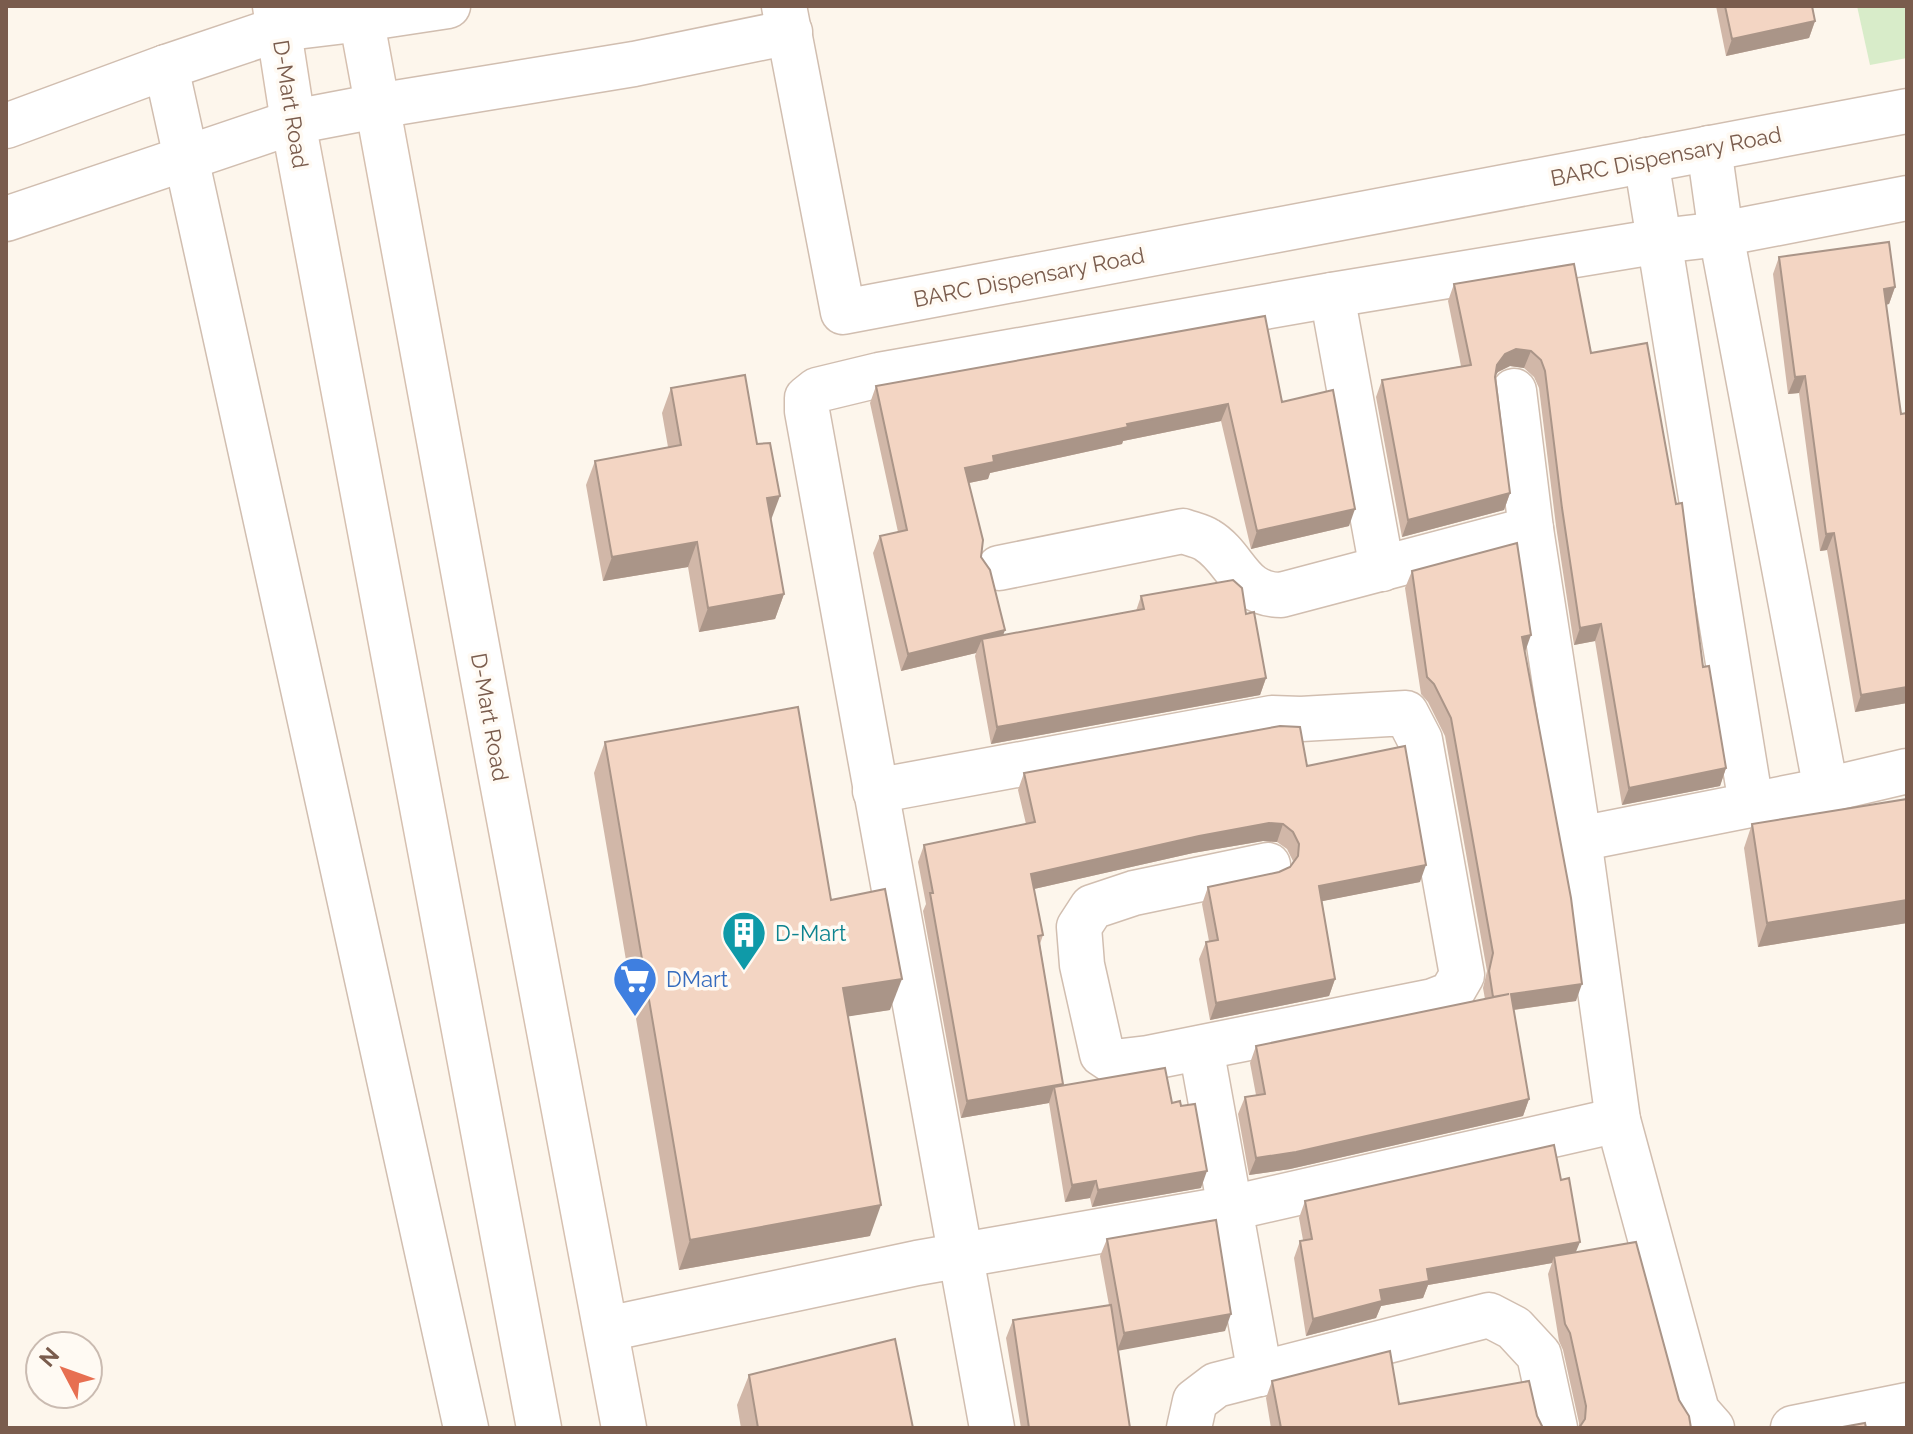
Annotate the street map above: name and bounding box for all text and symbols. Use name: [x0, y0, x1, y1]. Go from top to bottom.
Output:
street label: D-Mart Road: [268, 38, 314, 170]
street label: BARC Dispensary Road: [1548, 121, 1784, 191]
street label: BARC Dispensary Road: [911, 242, 1147, 312]
street label: D-Mart Road: [466, 651, 514, 783]
building icon: D-Mart: [720, 909, 768, 972]
place label: D-Mart: [775, 920, 847, 946]
supermarket icon: DMart: [611, 955, 659, 1018]
place label: DMart: [666, 966, 729, 992]
north arrow: [24, 1330, 104, 1410]
text: N: [34, 1342, 64, 1372]

